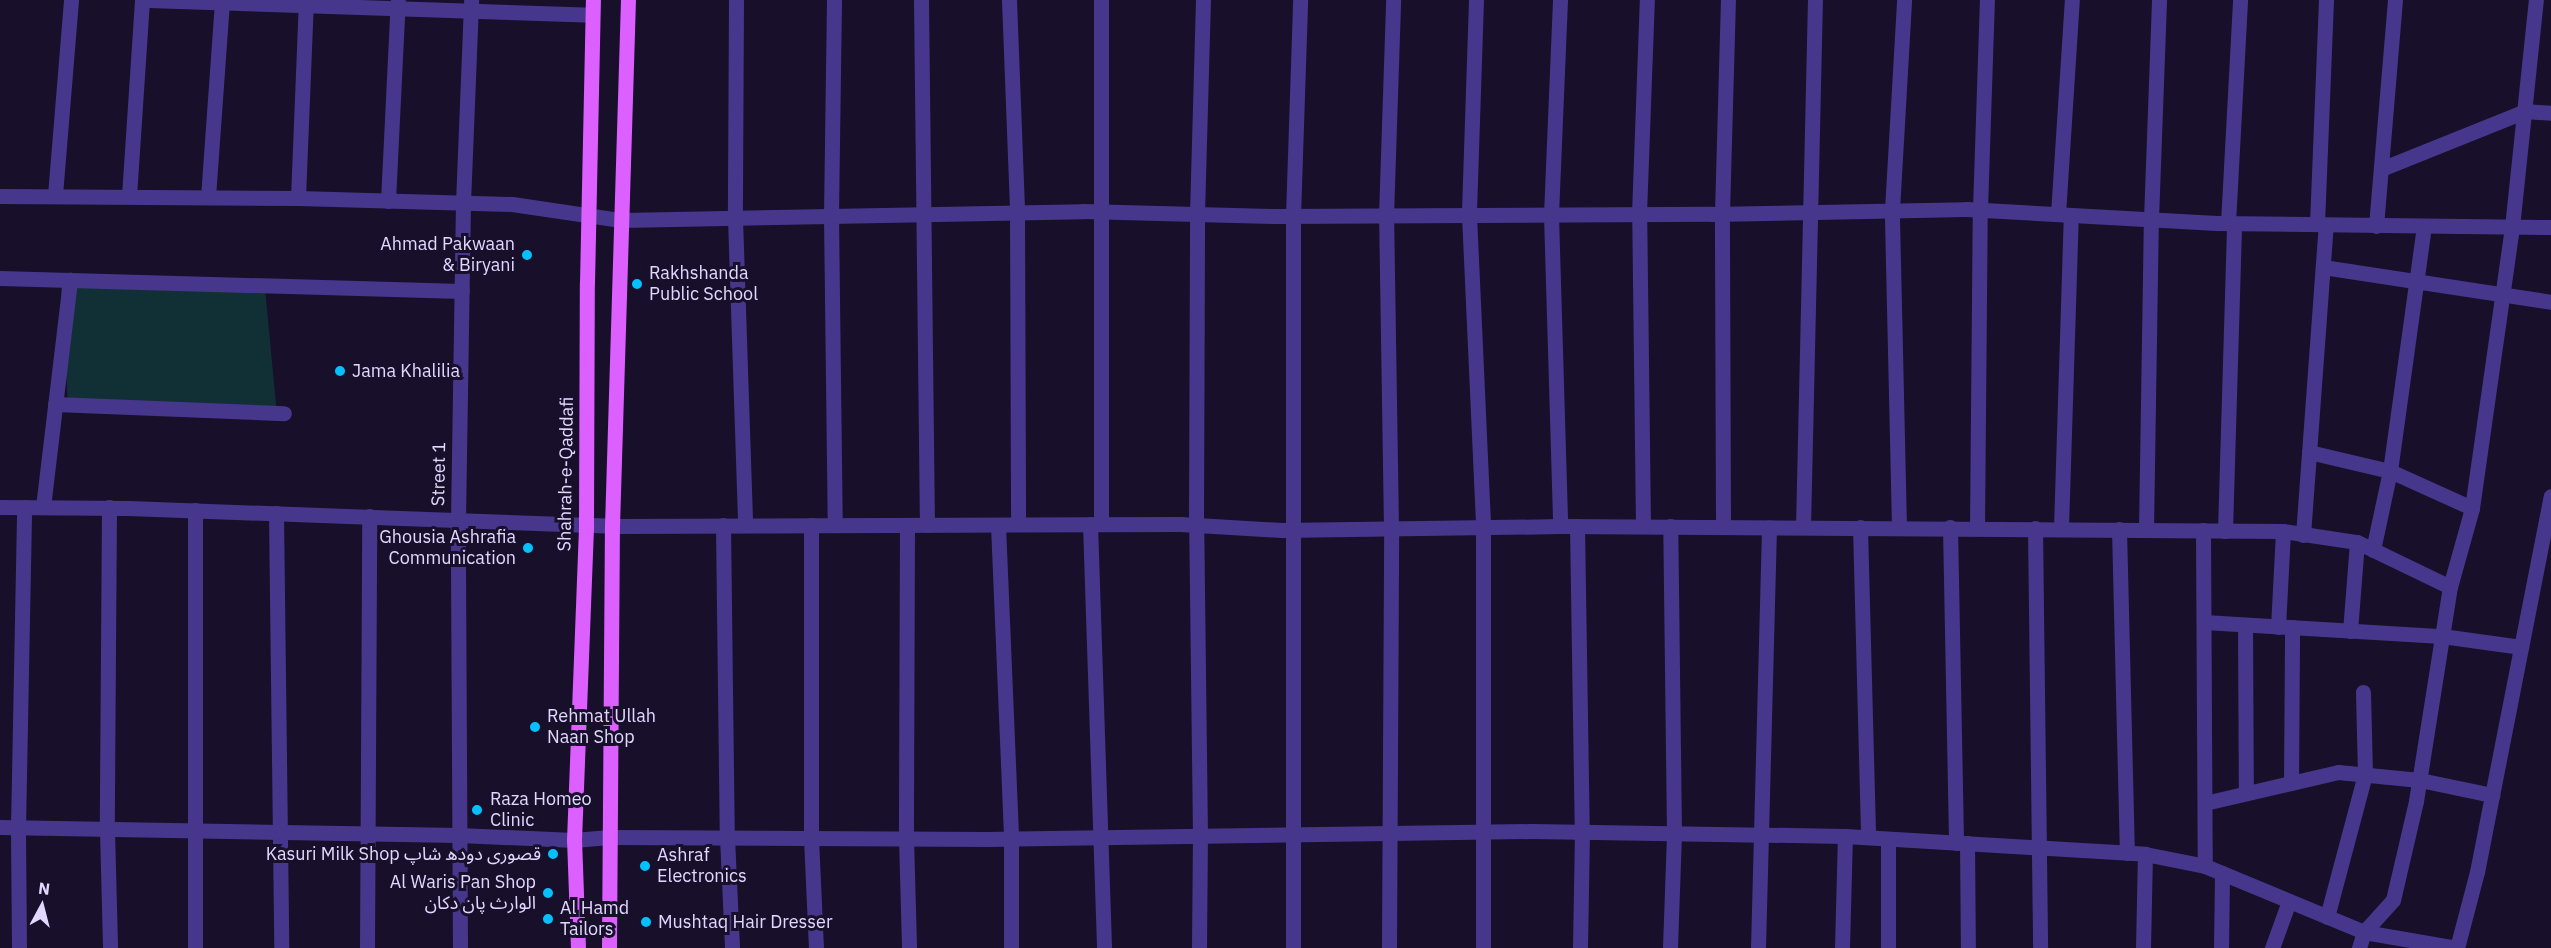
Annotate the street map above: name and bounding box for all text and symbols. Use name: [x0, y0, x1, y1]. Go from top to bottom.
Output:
place label: Ahmad Pakwaan & Biryani: [380, 234, 515, 276]
marker: Ahmad Pakwaan & Biryani: [520, 248, 534, 262]
place label: Rakhshanda Public School: [649, 263, 758, 306]
marker: Rakhshanda Public School: [630, 277, 644, 291]
place label: Jama Khalilia: [352, 360, 460, 382]
marker: Jama Khalilia: [333, 364, 347, 378]
street label: Shahrah-e-Qaddafi: [554, 396, 578, 552]
street label: Street 1: [428, 442, 450, 506]
place label: Ghousia Ashrafia Communication: [379, 527, 516, 570]
marker: Ghousia Ashrafia Communication: [521, 541, 535, 555]
place label: Rehmat Ullah Naan Shop: [547, 706, 656, 748]
marker: Rehmat Ullah Naan Shop: [528, 720, 542, 734]
place label: Raza Homeo Clinic: [490, 789, 592, 832]
marker: Raza Homeo Clinic: [468, 801, 486, 819]
place label: Kasuri Milk Shop قصوری دودھ شاپ: [266, 843, 541, 865]
place label: Ashraf Electronics: [657, 845, 747, 888]
marker: Kasuri Milk Shop قصوری دودھ شاپ: [546, 847, 560, 861]
marker: Ashraf Electronics: [638, 859, 652, 873]
place label: Al Waris Pan Shop الوارث پان دکان: [390, 872, 536, 914]
north arrow: [12, 876, 72, 936]
text: N: [37, 878, 51, 899]
marker: Al Waris Pan Shop الوارث پان دکان: [541, 886, 555, 900]
place label: Al Hamd Tailors: [560, 898, 629, 940]
place label: Mushtaq Hair Dresser: [658, 911, 833, 933]
marker: Al Hamd Tailors: [541, 912, 555, 926]
marker: Mushtaq Hair Dresser: [639, 915, 653, 929]

